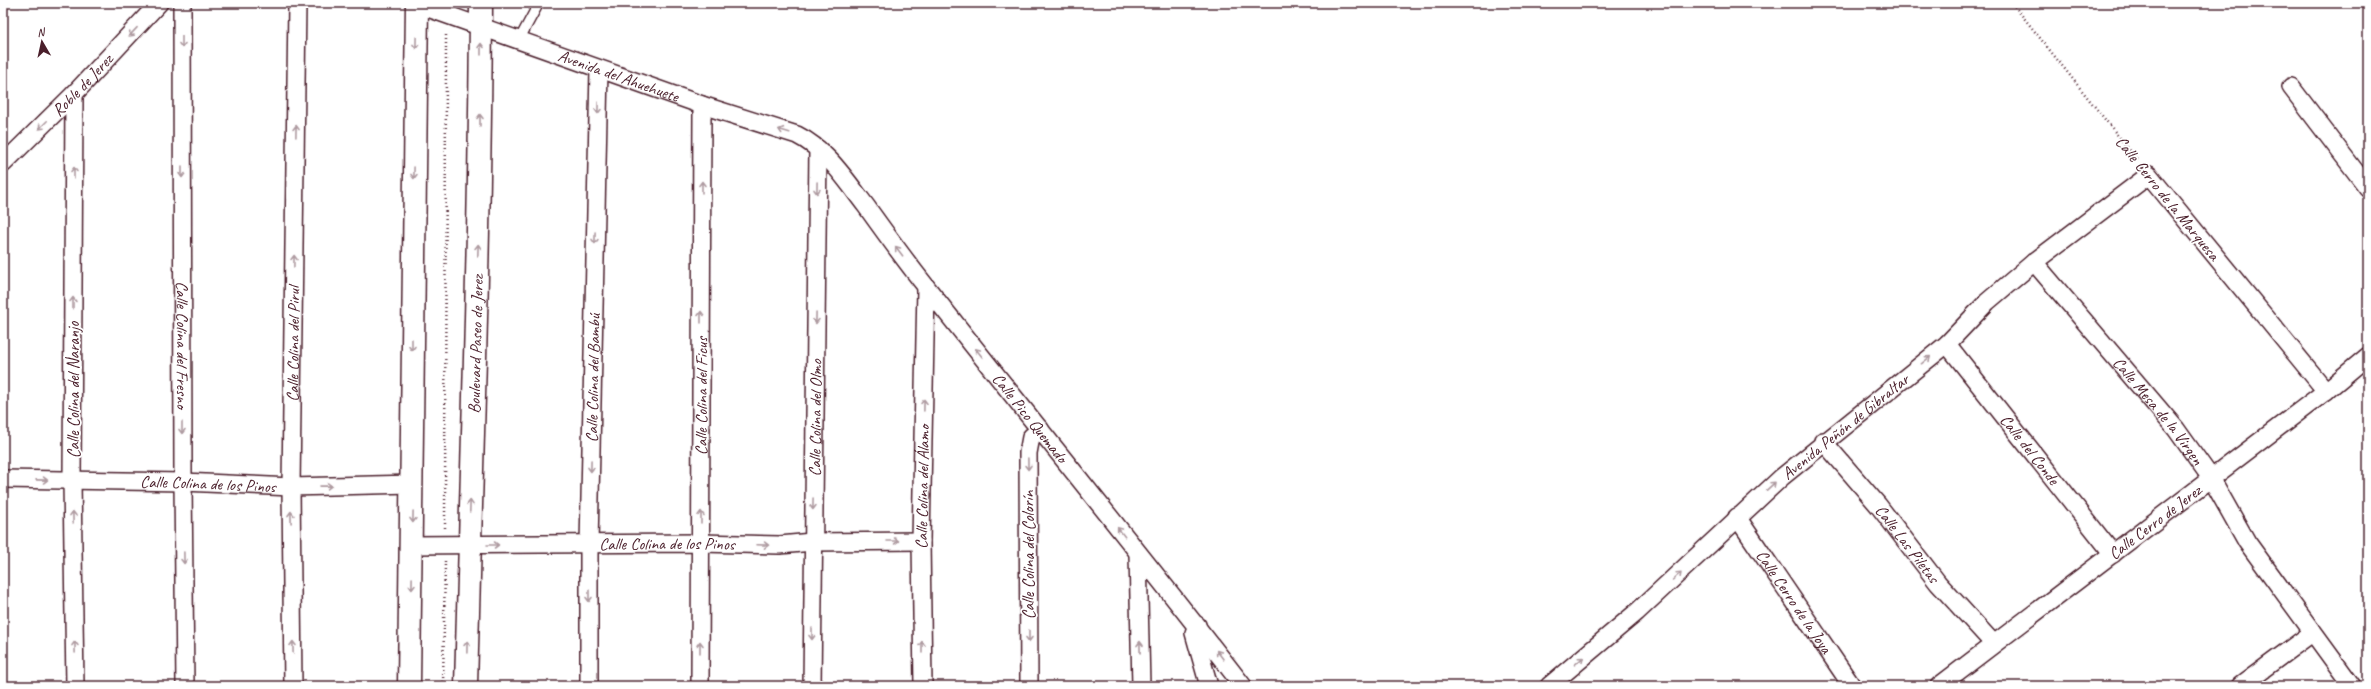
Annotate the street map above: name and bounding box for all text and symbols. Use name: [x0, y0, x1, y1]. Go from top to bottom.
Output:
north arrow: [22, 22, 62, 62]
text: N: [36, 24, 47, 40]
one-way arrow: [128, 26, 137, 37]
one-way arrow: [178, 35, 186, 48]
one-way arrow: [412, 36, 420, 49]
one-way arrow: [477, 43, 485, 56]
street label: Avenida del Ahuehuete: [555, 45, 683, 107]
street label: Roble de Jerez: [48, 48, 118, 121]
one-way arrow: [594, 101, 602, 114]
one-way arrow: [476, 114, 484, 127]
one-way arrow: [38, 121, 48, 130]
one-way arrow: [292, 125, 300, 138]
one-way arrow: [778, 127, 791, 134]
street label: Calle Cerro de la Marquesa: [2111, 132, 2225, 266]
one-way arrow: [178, 165, 186, 178]
one-way arrow: [410, 166, 418, 179]
one-way arrow: [70, 167, 78, 180]
one-way arrow: [698, 181, 706, 194]
one-way arrow: [813, 181, 821, 194]
one-way arrow: [591, 231, 599, 244]
one-way arrow: [474, 244, 482, 257]
one-way arrow: [895, 245, 903, 256]
one-way arrow: [290, 255, 298, 268]
street label: Boulevard Paseo de Jerez: [464, 273, 488, 414]
street label: Calle Colina del Fresno: [172, 281, 193, 411]
street label: Calle Colina del Pirul: [282, 283, 305, 402]
one-way arrow: [69, 297, 77, 310]
one-way arrow: [697, 311, 705, 324]
one-way arrow: [812, 311, 819, 324]
street label: Calle Colina del Bambú: [581, 312, 605, 443]
street label: Calle Colina del Naranjo: [63, 321, 84, 458]
street label: Calle Colina del Ficus: [691, 336, 712, 455]
one-way arrow: [408, 338, 416, 351]
one-way arrow: [975, 348, 983, 359]
street label: Calle Mesa de la Virgen: [2108, 353, 2208, 469]
one-way arrow: [1921, 356, 1932, 364]
street label: Calle Colina del Olmo: [804, 358, 827, 477]
street label: Avenida Peñón de Gibraltar: [1778, 368, 1915, 484]
street label: Calle Pico Quemado: [988, 369, 1074, 469]
one-way arrow: [920, 399, 928, 412]
street label: Calle del Conde: [1995, 410, 2065, 490]
one-way arrow: [178, 421, 186, 434]
street label: Calle Colina del Álamo: [911, 423, 934, 549]
one-way arrow: [1024, 457, 1032, 470]
one-way arrow: [587, 459, 594, 472]
street label: Calle Colina de los Pinos: [140, 471, 278, 497]
one-way arrow: [35, 476, 48, 484]
street label: Calle Cerro de Jerez: [2104, 479, 2207, 564]
one-way arrow: [319, 482, 332, 490]
one-way arrow: [1766, 482, 1776, 491]
street label: Calle Colina del Colorín: [1018, 489, 1039, 619]
one-way arrow: [809, 497, 817, 510]
one-way arrow: [466, 500, 474, 513]
street label: Calle Las Piletas: [1871, 501, 1945, 589]
one-way arrow: [409, 510, 417, 523]
one-way arrow: [69, 511, 77, 524]
one-way arrow: [287, 511, 295, 524]
one-way arrow: [697, 511, 705, 524]
one-way arrow: [1116, 526, 1125, 537]
street label: Calle Colina de los Pinos: [599, 533, 737, 555]
one-way arrow: [886, 537, 899, 545]
one-way arrow: [486, 541, 499, 549]
one-way arrow: [756, 541, 769, 548]
street label: Calle Cerro de la Joya: [1751, 546, 1837, 658]
one-way arrow: [180, 551, 187, 564]
one-way arrow: [1672, 571, 1682, 581]
one-way arrow: [408, 577, 416, 590]
one-way arrow: [585, 589, 593, 602]
one-way arrow: [808, 627, 816, 640]
one-way arrow: [1025, 629, 1033, 642]
one-way arrow: [71, 641, 79, 654]
one-way arrow: [289, 641, 297, 654]
one-way arrow: [463, 641, 471, 654]
one-way arrow: [696, 641, 704, 654]
one-way arrow: [918, 641, 926, 654]
one-way arrow: [1136, 641, 1144, 654]
one-way arrow: [1215, 650, 1224, 661]
one-way arrow: [1573, 657, 1584, 666]

